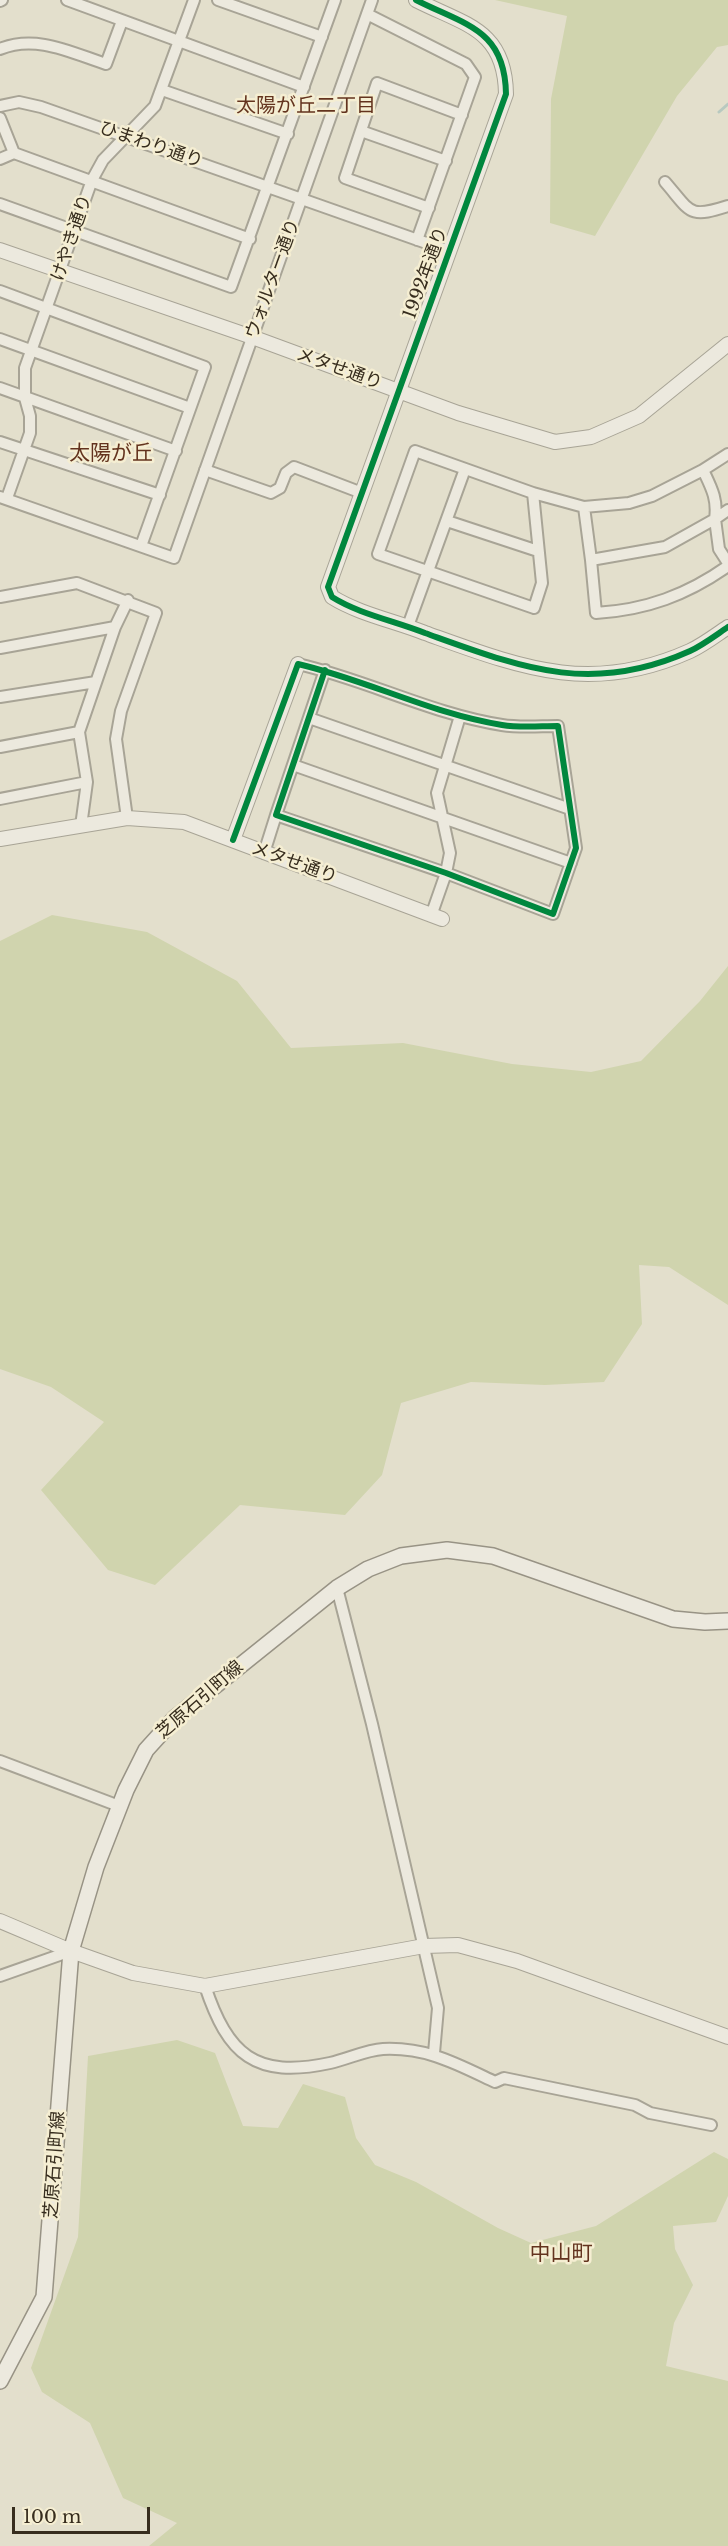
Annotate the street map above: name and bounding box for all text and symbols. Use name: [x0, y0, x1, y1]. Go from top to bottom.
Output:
district label: 太陽が丘二丁目: [236, 94, 376, 118]
street label: ひまわり通り: [96, 117, 206, 173]
street label: けやき通り: [47, 192, 97, 284]
street label: ウォルター通り: [241, 216, 305, 342]
street label: 1992年通り: [399, 224, 453, 322]
street label: メタせ通り: [293, 343, 385, 395]
district label: 太陽が丘: [69, 441, 153, 467]
street label: メタせ通り: [248, 837, 340, 889]
street label: 芝原石引町線: [152, 1656, 248, 1744]
street label: 芝原石引町線: [40, 2110, 70, 2220]
district label: 中山町: [530, 2241, 592, 2267]
scale bar: [15, 2495, 153, 2533]
text: 100 m: [23, 2506, 81, 2528]

